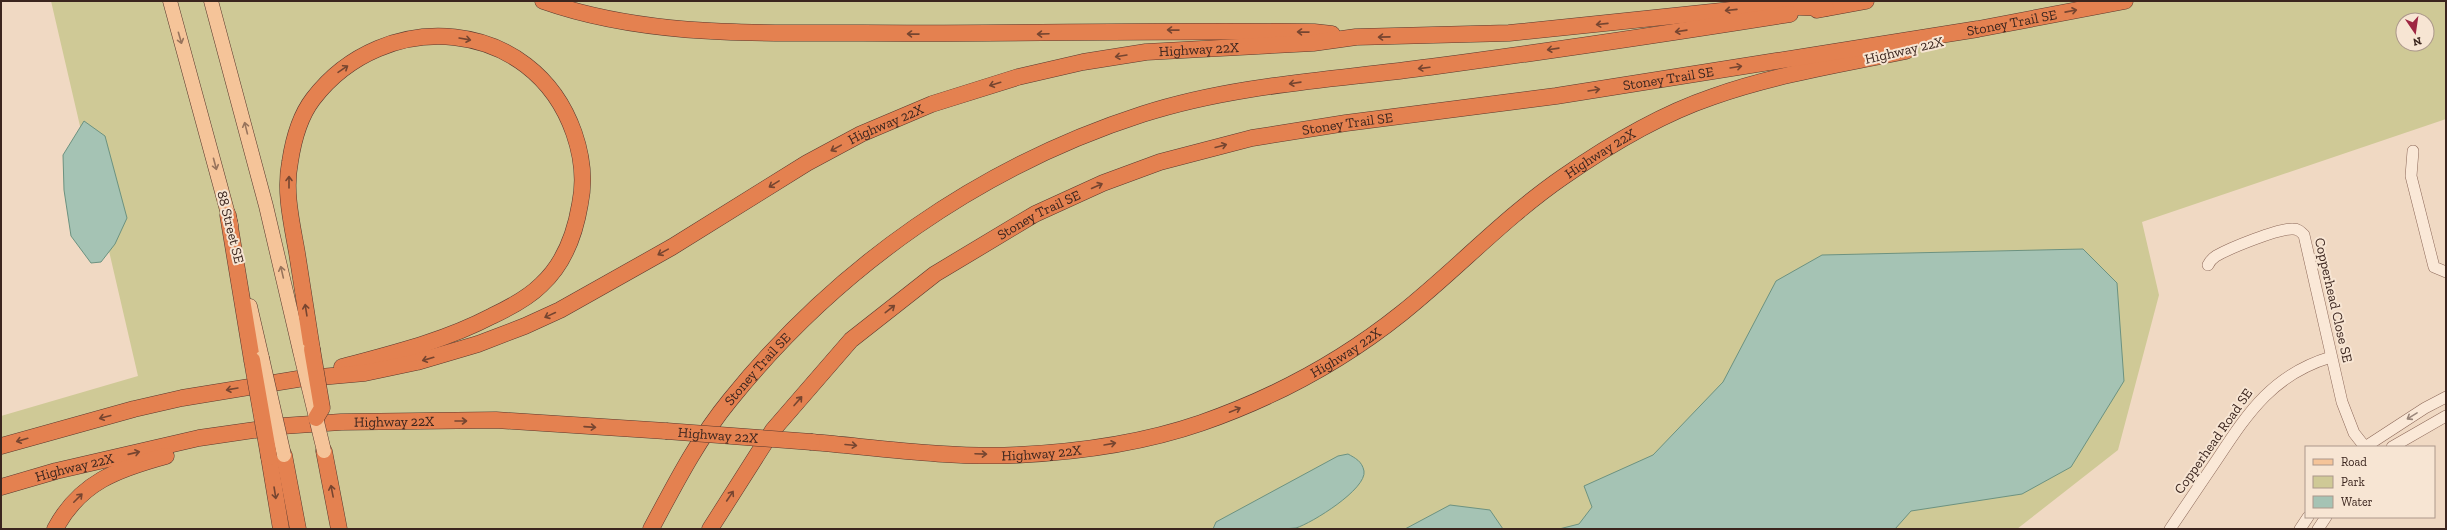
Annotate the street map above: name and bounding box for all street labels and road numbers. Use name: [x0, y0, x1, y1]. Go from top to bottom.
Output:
street label: Stoney Trail SE: [1965, 6, 2058, 40]
street label: Highway 22X: [1863, 33, 1945, 68]
street label: Highway 22X: [1158, 39, 1239, 60]
street label: Stoney Trail SE: [1622, 63, 1715, 94]
street label: Highway 22X: [845, 101, 926, 148]
street label: Stoney Trail SE: [1301, 109, 1394, 139]
street label: Highway 22X: [1562, 125, 1639, 182]
street label: Stoney Trail SE: [994, 186, 1083, 244]
street label: 88 Street SE: [213, 189, 248, 265]
street label: Copperhead Close SE: [2311, 236, 2356, 364]
street label: Highway 22X: [1307, 324, 1384, 382]
street label: Stoney Trail SE: [721, 329, 794, 409]
street label: Copperhead Road SE: [2171, 385, 2256, 497]
street label: Highway 22X: [354, 413, 434, 431]
street label: Highway 22X: [677, 424, 759, 447]
street label: Highway 22X: [1001, 442, 1082, 464]
street label: Highway 22X: [33, 450, 116, 486]

